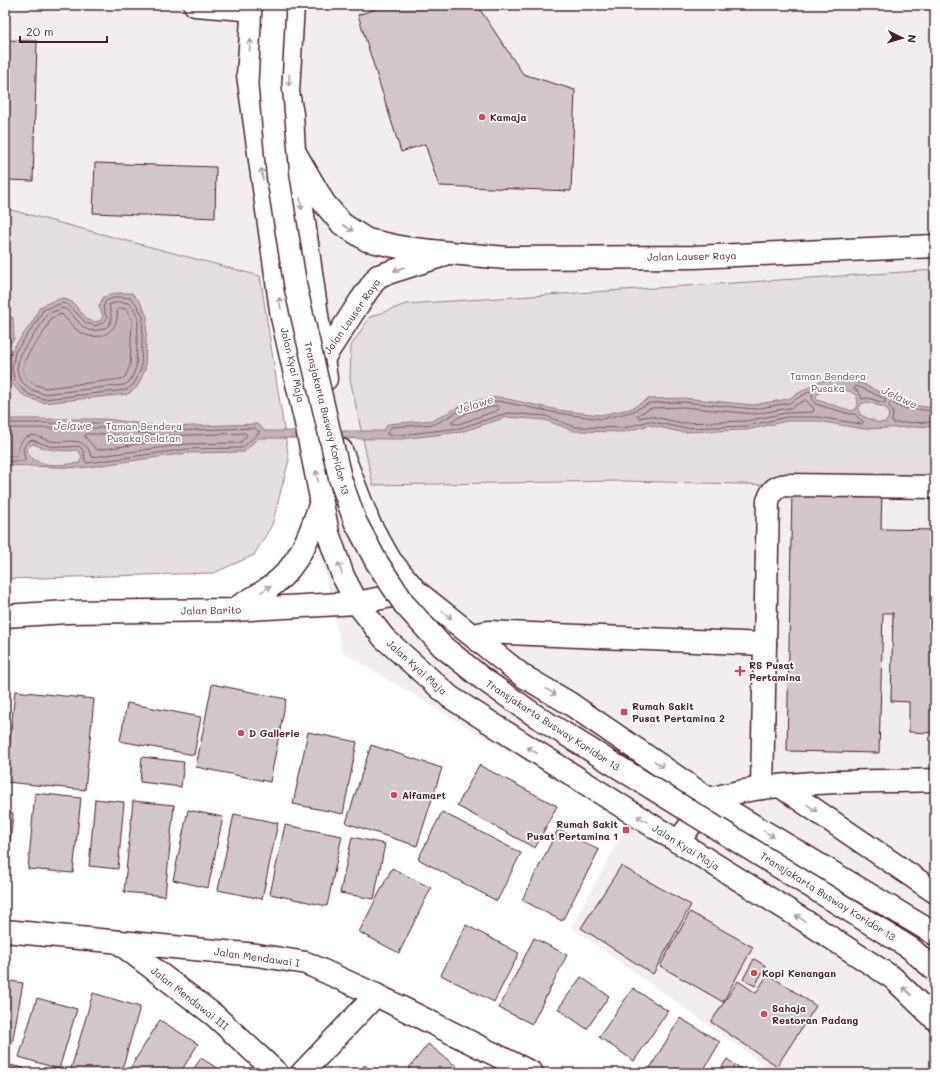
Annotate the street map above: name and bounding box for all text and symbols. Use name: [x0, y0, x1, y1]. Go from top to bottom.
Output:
scale bar: [20, 18, 107, 44]
north arrow: [882, 18, 922, 58]
text: 20 m: [26, 23, 54, 39]
text: N: [905, 34, 920, 44]
one-way arrow: [247, 39, 254, 52]
one-way arrow: [285, 73, 292, 86]
place label: Kamaja: [490, 110, 527, 124]
marker: Kamaja: [477, 112, 487, 122]
one-way arrow: [258, 168, 266, 181]
one-way arrow: [297, 197, 305, 210]
one-way arrow: [342, 225, 354, 233]
street label: Jalan Lauser Raya: [647, 248, 737, 264]
one-way arrow: [394, 265, 406, 273]
street label: Jalan Lauser Raya: [321, 275, 383, 357]
one-way arrow: [276, 297, 284, 310]
street label: Jalan Kyai Maja: [278, 326, 308, 404]
street label: Transjakarta Busway Koridor 13: [301, 340, 353, 496]
park label: Taman Bendera Pusaka: [790, 369, 866, 395]
water label: Jelawe: [880, 382, 920, 412]
water label: Jelawe: [455, 391, 495, 417]
water label: Jelawe: [54, 418, 92, 433]
park label: Taman Bendera Pusaka Selatan: [106, 419, 182, 445]
one-way arrow: [312, 470, 320, 483]
one-way arrow: [336, 562, 344, 574]
one-way arrow: [260, 585, 271, 593]
street label: Jalan Barito: [181, 602, 241, 618]
one-way arrow: [441, 610, 452, 619]
street label: Jalan Kyai Maja: [384, 636, 450, 698]
place label: RS Pusat Pertamina: [749, 658, 801, 684]
marker: RS Pusat Pertamina: [734, 665, 746, 677]
street label: Transjakarta Busway Koridor 13: [483, 676, 623, 774]
one-way arrow: [545, 689, 557, 697]
place label: Rumah Sakit Pusat Pertamina 2: [632, 699, 725, 725]
marker: Rumah Sakit Pusat Pertamina 2: [619, 707, 629, 717]
place label: D Gallerie: [249, 726, 300, 740]
marker: D Gallerie: [236, 728, 246, 738]
one-way arrow: [527, 746, 538, 754]
one-way arrow: [653, 760, 664, 768]
place label: Alfamart: [402, 788, 446, 802]
marker: Alfamart: [389, 790, 399, 800]
one-way arrow: [807, 804, 818, 812]
one-way arrow: [636, 815, 648, 823]
place label: Rumah Sakit Pusat Pertamina 1: [526, 817, 619, 843]
street label: Jalan Kyai Maja: [650, 821, 722, 873]
marker: Rumah Sakit Pusat Pertamina 1: [621, 825, 631, 835]
one-way arrow: [763, 831, 775, 839]
street label: Transjakarta Busway Koridor 13: [758, 848, 898, 944]
one-way arrow: [794, 913, 806, 921]
street label: Jalan Mendawai I: [213, 944, 301, 970]
street label: Jalan Mendawai III: [148, 963, 232, 1033]
place label: Kopi Kenangan: [762, 966, 836, 980]
marker: Kopi Kenangan: [749, 968, 759, 978]
one-way arrow: [902, 987, 912, 996]
place label: Sahaja Restoran Padang: [772, 1001, 858, 1027]
marker: Sahaja Restoran Padang: [759, 1009, 769, 1019]

